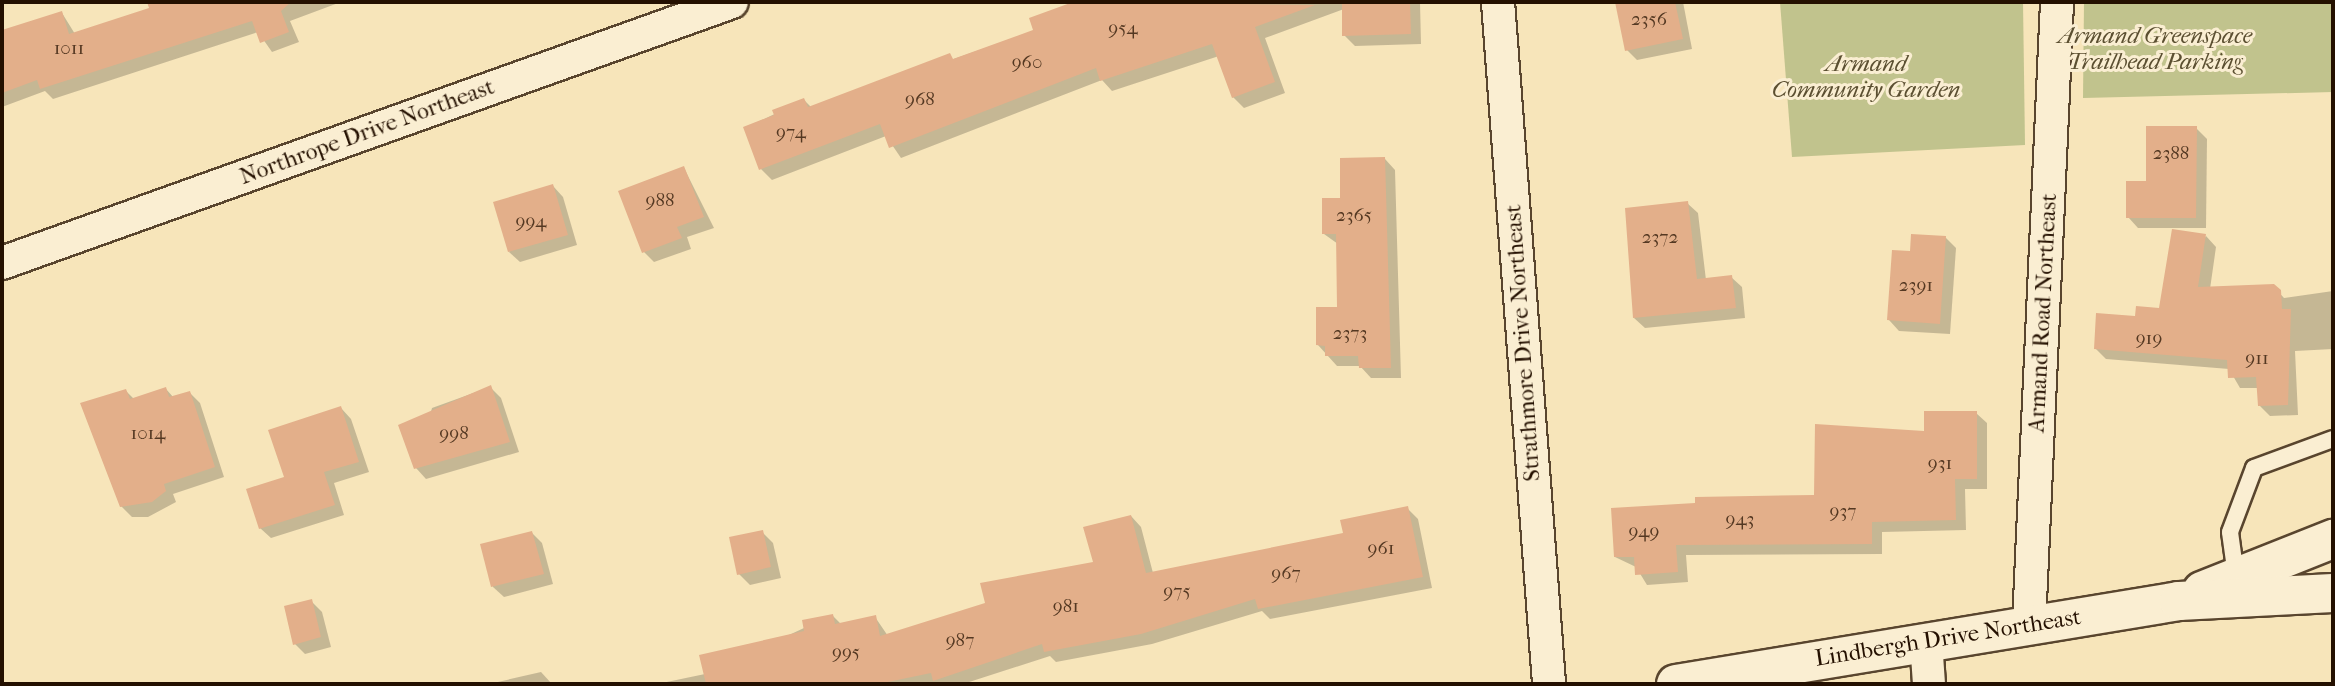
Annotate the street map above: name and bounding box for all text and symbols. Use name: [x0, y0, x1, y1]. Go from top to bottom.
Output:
house number: 2356: [1631, 9, 1667, 31]
house number: 954: [1108, 18, 1138, 40]
park label: Armand Greenspace Trailhead Parking: [2058, 22, 2252, 76]
house number: 1011: [54, 38, 84, 60]
park label: Armand Community Garden: [1772, 50, 1960, 104]
house number: 960: [1012, 52, 1042, 74]
street label: Northrope Drive Northeast: [236, 73, 498, 191]
house number: 968: [905, 89, 935, 111]
house number: 974: [776, 122, 806, 144]
house number: 2388: [2153, 143, 2189, 165]
house number: 988: [645, 190, 675, 212]
street label: Armand Road Northeast: [2023, 193, 2063, 433]
street label: Strathmore Drive Northeast: [1500, 204, 1546, 482]
house number: 2365: [1336, 205, 1372, 227]
house number: 994: [516, 211, 546, 233]
house number: 2372: [1642, 227, 1678, 249]
house number: 2391: [1899, 275, 1933, 297]
house number: 2373: [1333, 323, 1367, 345]
house number: 919: [2136, 328, 2162, 350]
house number: 911: [2245, 348, 2269, 370]
house number: 1014: [130, 423, 166, 445]
house number: 998: [439, 423, 469, 445]
house number: 931: [1928, 453, 1952, 475]
house number: 937: [1830, 501, 1856, 523]
house number: 943: [1726, 509, 1754, 531]
house number: 949: [1629, 521, 1659, 543]
house number: 961: [1368, 538, 1394, 560]
house number: 967: [1271, 563, 1301, 585]
house number: 975: [1163, 581, 1191, 603]
house number: 981: [1053, 596, 1079, 618]
street label: Lindbergh Drive Northeast: [1813, 603, 2083, 673]
house number: 987: [946, 630, 974, 652]
house number: 995: [832, 642, 860, 664]

